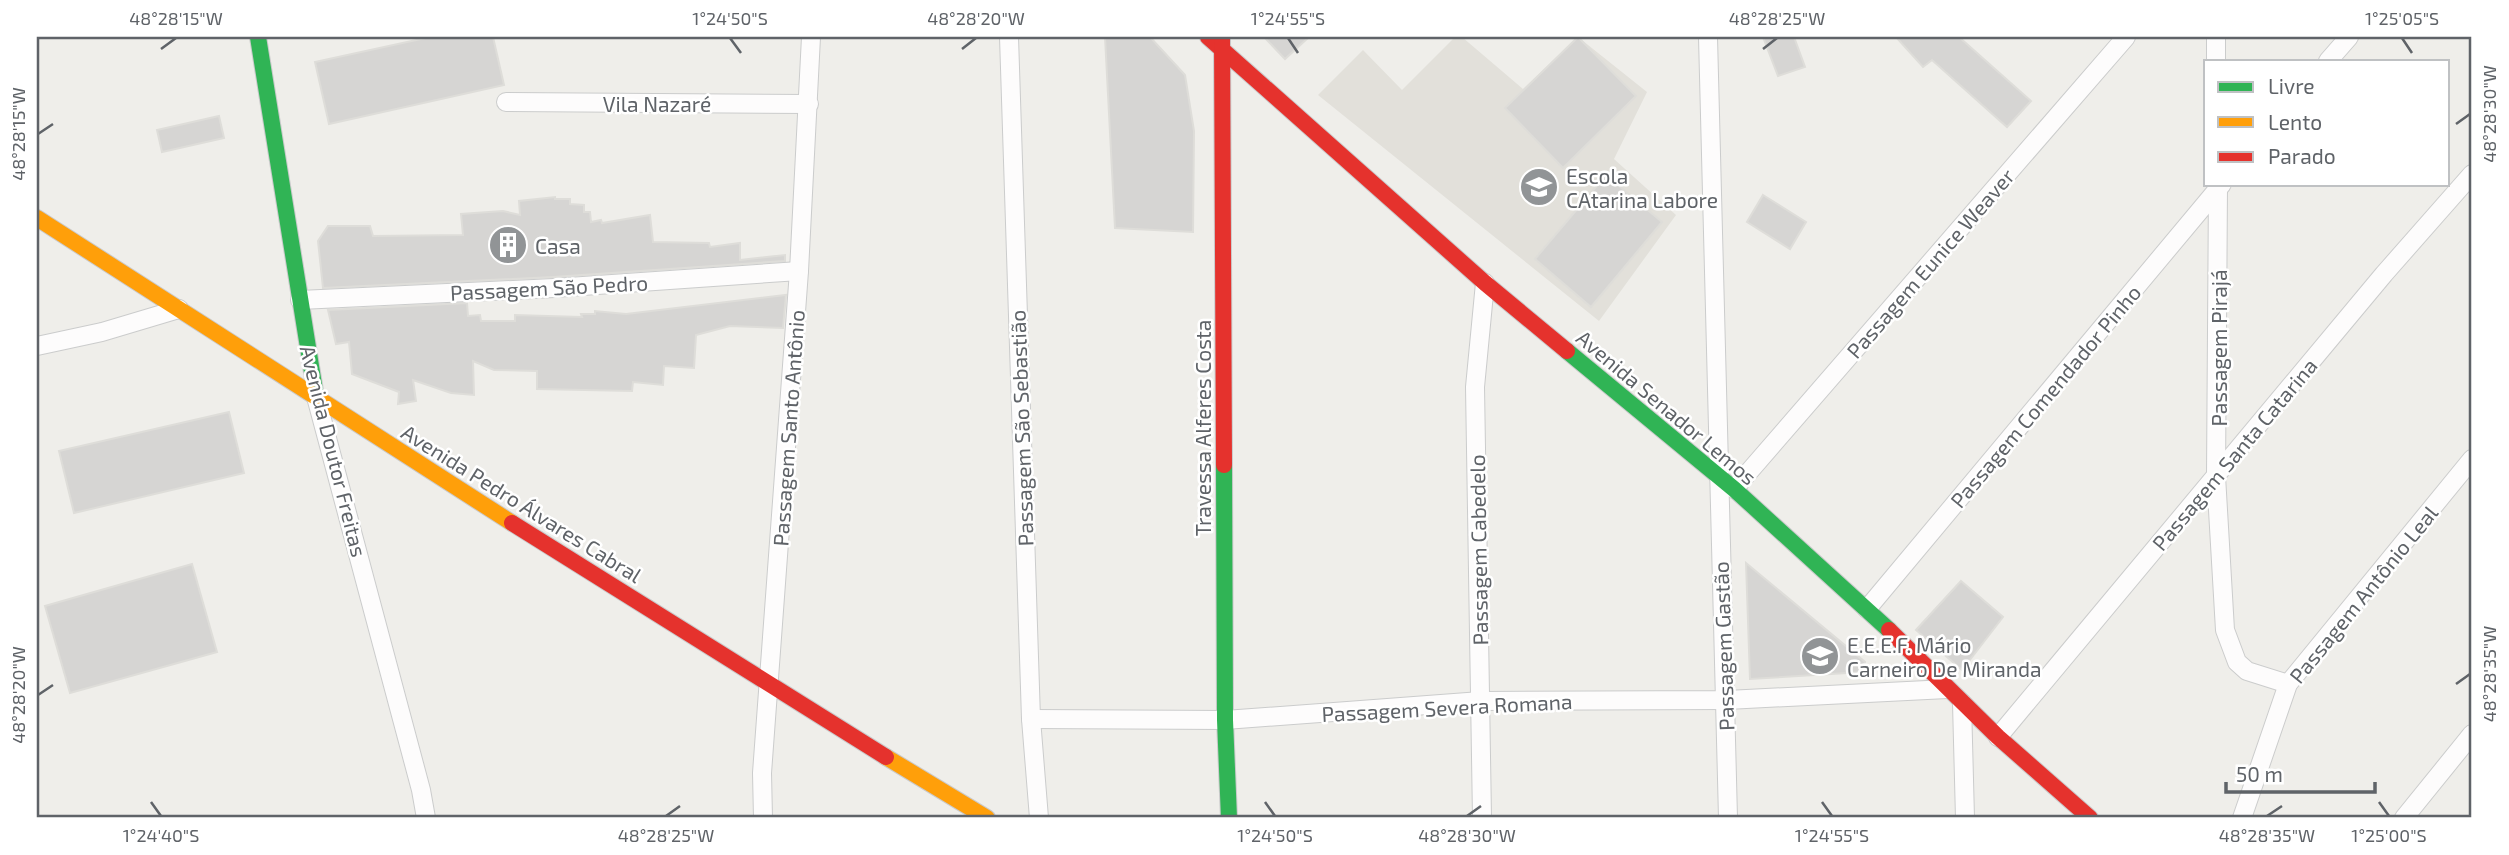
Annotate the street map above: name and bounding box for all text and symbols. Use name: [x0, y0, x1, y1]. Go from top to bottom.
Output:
text: 48°28'15"W: [129, 7, 223, 29]
text: 1°24'50"S: [692, 7, 768, 29]
text: 48°28'20"W: [927, 7, 1025, 29]
text: 1°24'55"S: [1251, 7, 1325, 29]
text: 48°28'25"W: [1729, 7, 1825, 29]
text: 1°25'05"S: [2365, 7, 2439, 29]
legend: [2204, 60, 2450, 186]
text: 48°28'30"W: [2478, 65, 2500, 163]
text: Livre: [2268, 73, 2315, 98]
text: 48°28'15"W: [7, 87, 29, 181]
street label: Vila Nazaré: [603, 91, 711, 116]
text: Lento: [2268, 109, 2322, 134]
text: Parado: [2268, 143, 2336, 168]
place label: Escola CAtarina Labore: [1566, 163, 1718, 212]
street label: Passagem Eunice Weaver: [1841, 163, 2019, 363]
school or university icon: Escola CAtarina Labore: [1518, 166, 1560, 208]
building icon: Casa: [487, 224, 529, 266]
place label: Casa: [535, 233, 581, 258]
street label: Passagem São Pedro: [449, 269, 649, 305]
street label: Passagem Pirajá: [2206, 269, 2232, 427]
street label: Passagem Comendador Pinho: [1945, 280, 2145, 512]
street label: Passagem Santo Antônio: [767, 309, 809, 547]
street label: Passagem São Sebastião: [1004, 309, 1038, 547]
street label: Travessa Alferes Costa: [1190, 320, 1215, 536]
street label: Avenida Senador Lemos: [1572, 324, 1762, 490]
street label: Avenida Doutor Freitas: [296, 343, 372, 559]
street label: Passagem Santa Catarina: [2146, 353, 2322, 555]
street label: Avenida Pedro Álvares Cabral: [397, 419, 647, 588]
street label: Passagem Cabedelo: [1464, 454, 1492, 646]
street label: Passagem Antônio Leal: [2284, 500, 2443, 688]
street label: Passagem Gastão: [1708, 561, 1738, 731]
text: 48°28'35"W: [2478, 626, 2500, 722]
place label: E.E.E.F. Mário Carneiro De Miranda: [1847, 632, 2042, 681]
school or university icon: E.E.E.F. Mário Carneiro De Miranda: [1799, 635, 1841, 677]
text: 48°28'20"W: [7, 646, 29, 744]
street label: Passagem Severa Romana: [1321, 688, 1573, 726]
scale bar: [2226, 750, 2374, 794]
text: 50 m: [2236, 761, 2283, 786]
text: 1°24'40"S: [123, 824, 199, 846]
text: 48°28'25"W: [618, 824, 714, 846]
text: 1°24'50"S: [1237, 824, 1313, 846]
text: 48°28'30"W: [1418, 824, 1516, 846]
text: 1°24'55"S: [1795, 824, 1869, 846]
text: 48°28'35"W: [2219, 824, 2315, 846]
text: 1°25'00"S: [2351, 824, 2427, 846]

